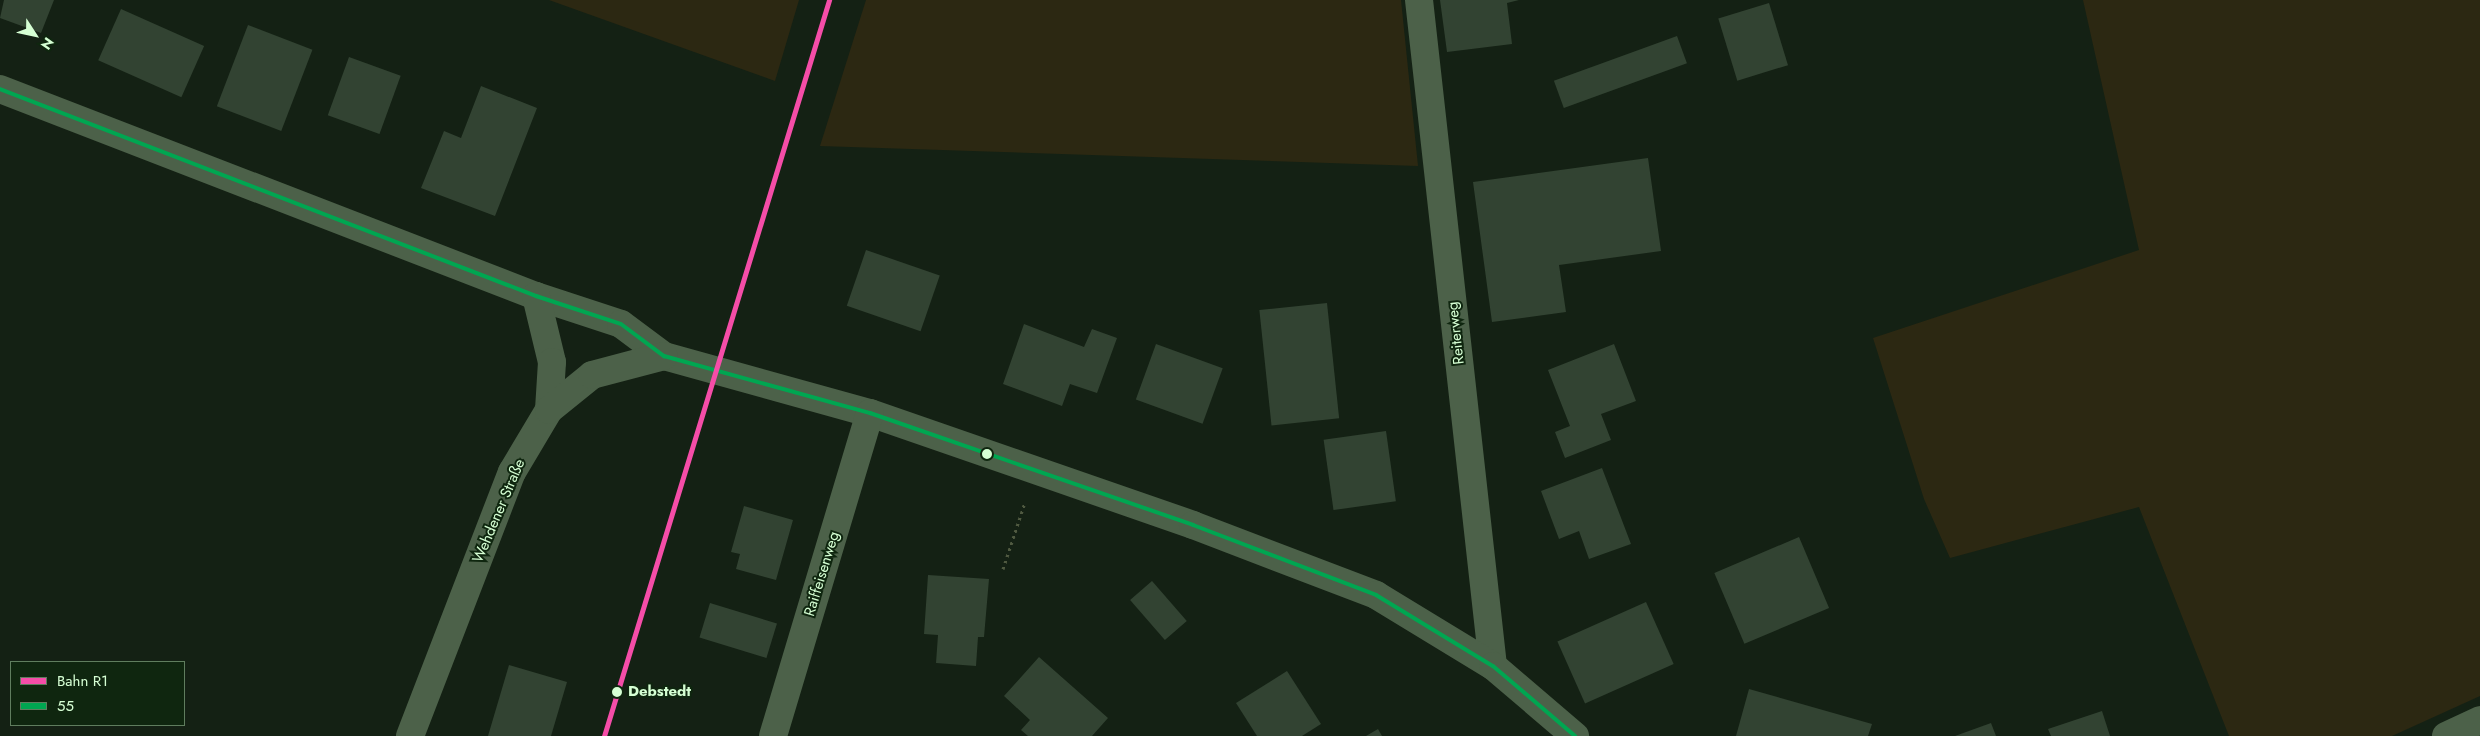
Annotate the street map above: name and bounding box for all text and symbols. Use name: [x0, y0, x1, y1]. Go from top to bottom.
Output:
north arrow: [10, 10, 60, 60]
text: N: [36, 33, 59, 54]
street label: Reiterweg: [1444, 301, 1468, 365]
unlabelled marker: [982, 449, 992, 459]
street label: Wehdener Straße: [469, 456, 529, 566]
street label: Raiffeisenweg: [801, 530, 843, 618]
legend: [10, 661, 185, 726]
text: Bahn R1: [57, 670, 108, 692]
place label: Debstedt: [628, 683, 691, 701]
marker: Debstedt: [610, 685, 624, 699]
text: 55: [57, 695, 74, 717]

